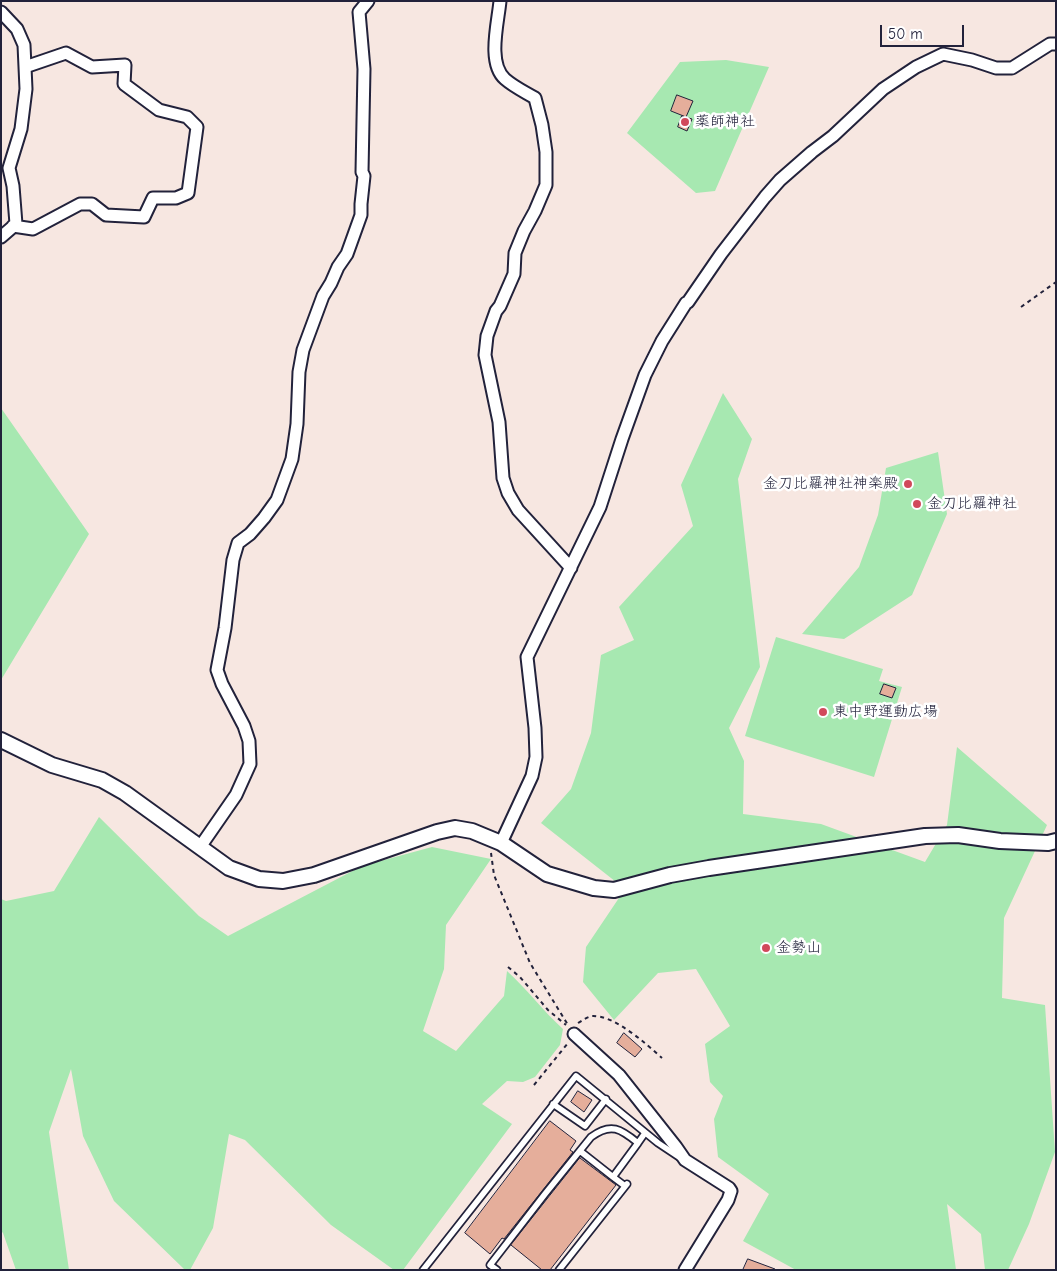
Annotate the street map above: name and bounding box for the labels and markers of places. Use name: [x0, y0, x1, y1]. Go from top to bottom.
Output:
place label: 薬師神社: [695, 113, 755, 131]
marker: 薬師神社: [679, 116, 691, 128]
place label: 金刀比羅神社神楽殿: [763, 475, 898, 493]
marker: 金刀比羅神社神楽殿: [902, 478, 914, 490]
place label: 金刀比羅神社: [927, 495, 1017, 513]
marker: 金刀比羅神社: [911, 498, 923, 510]
place label: 東中野運動広場: [833, 703, 938, 721]
marker: 東中野運動広場: [817, 706, 829, 718]
place label: 金勢山: [776, 939, 821, 957]
marker: 金勢山: [760, 942, 772, 954]

